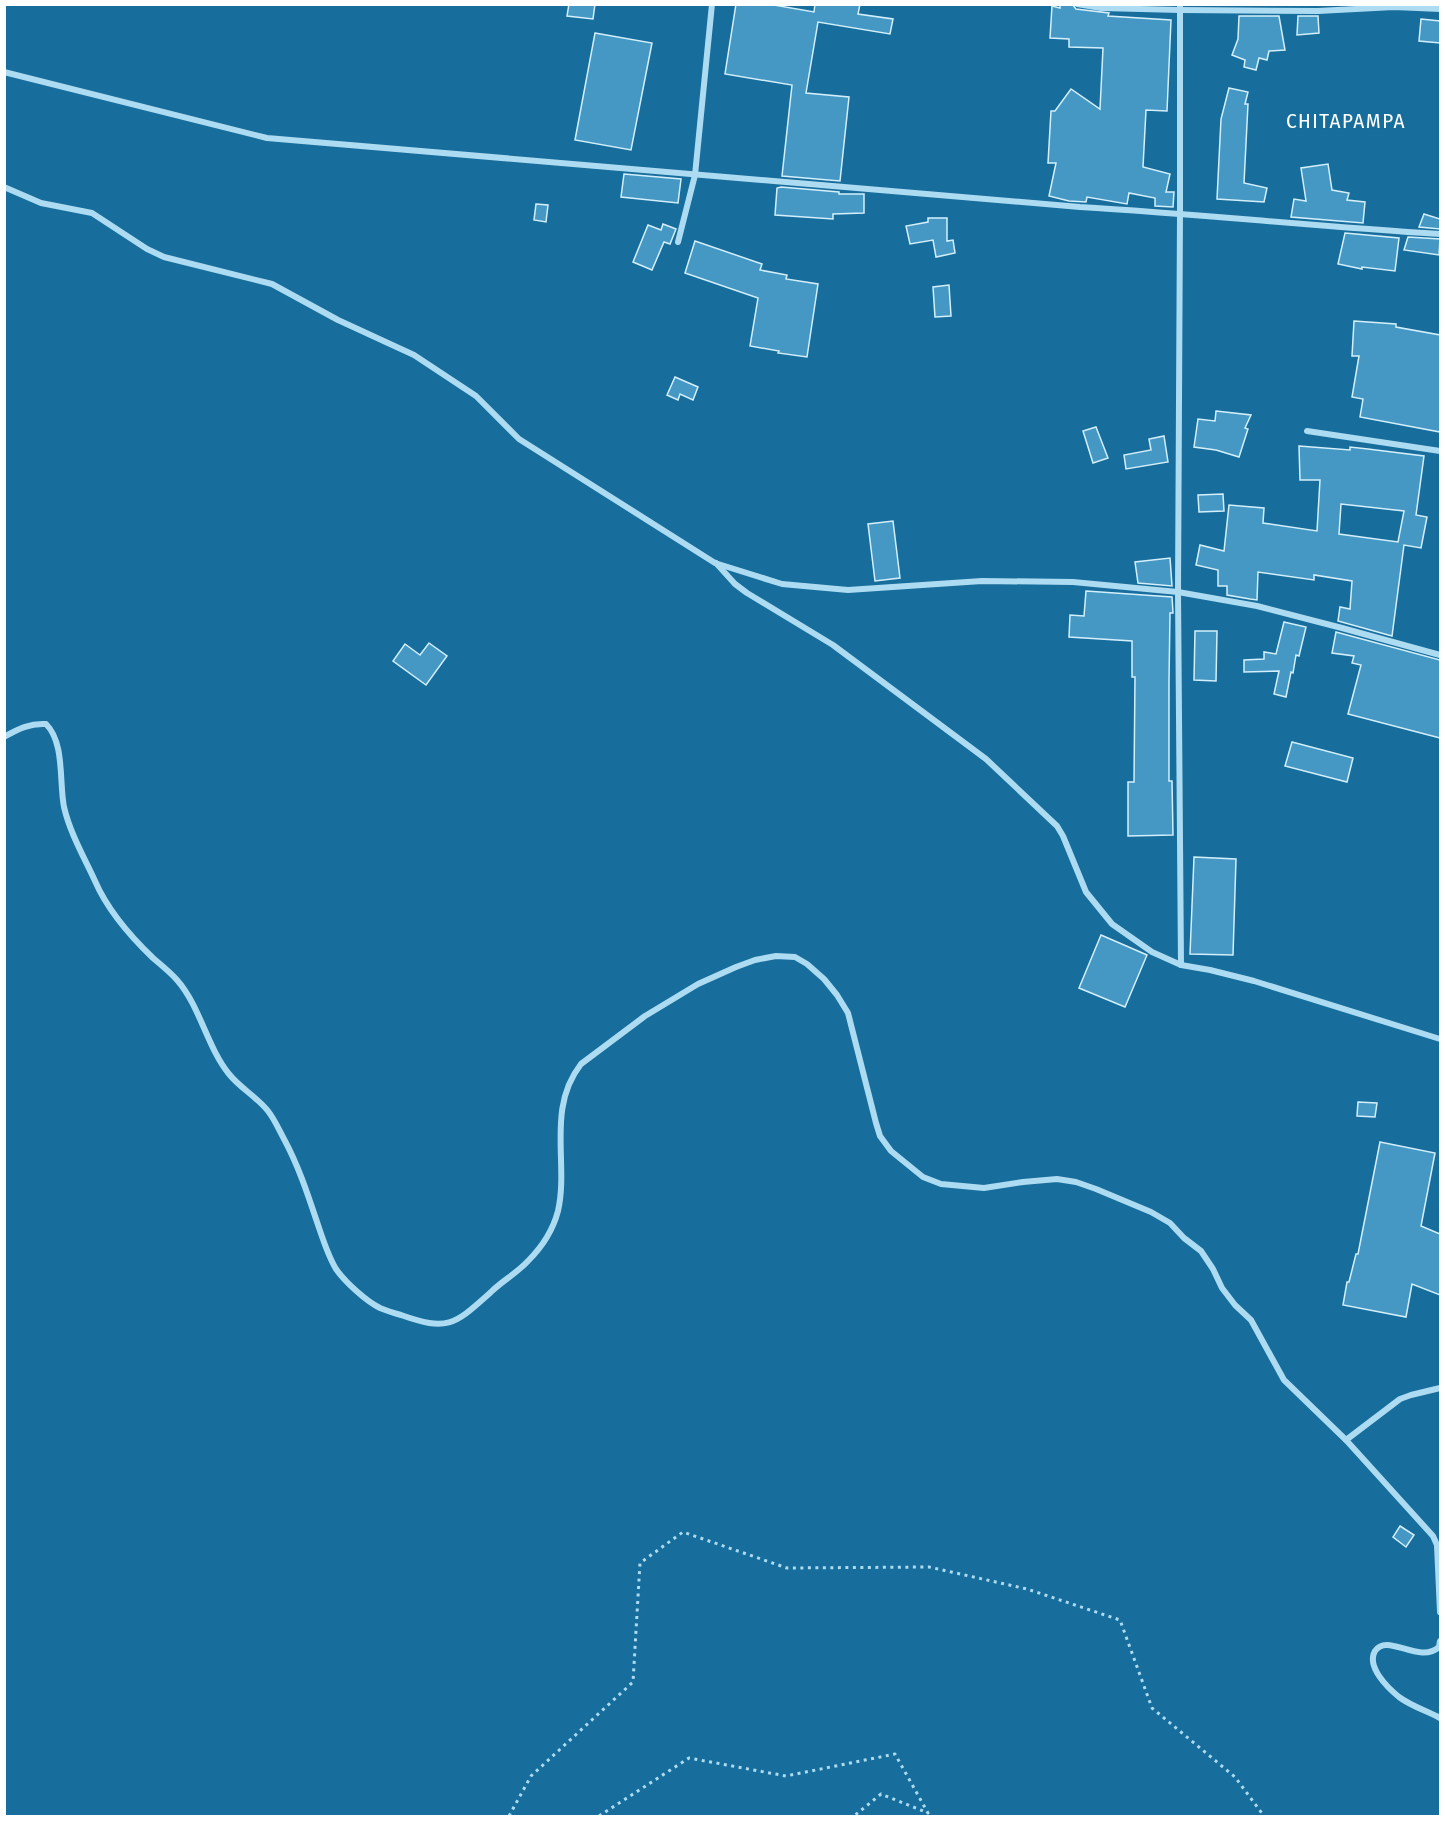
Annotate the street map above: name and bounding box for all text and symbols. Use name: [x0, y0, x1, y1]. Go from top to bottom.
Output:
district label: CHITAPAMPA: [1286, 108, 1406, 134]

